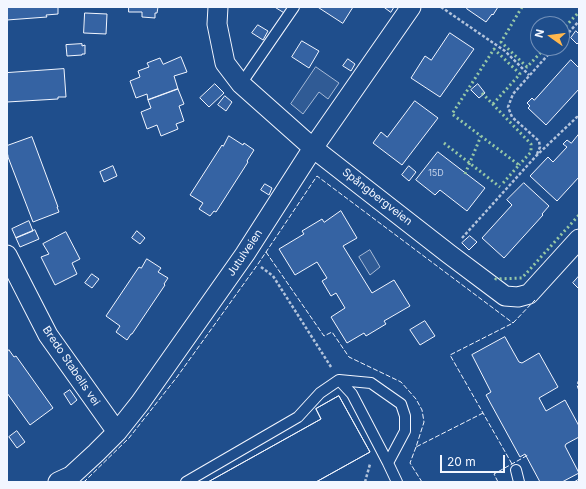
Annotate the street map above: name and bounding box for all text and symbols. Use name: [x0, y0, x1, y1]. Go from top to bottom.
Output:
north arrow: [530, 16, 570, 56]
text: N: [532, 28, 547, 39]
street label: Spångbergveien: [339, 166, 415, 228]
house number: 15D: [428, 168, 444, 178]
street label: Jutulveien: [225, 227, 265, 279]
street label: Bredo Stabells vei: [39, 324, 103, 408]
scale bar: [442, 447, 507, 473]
text: 20 m: [447, 454, 476, 469]

